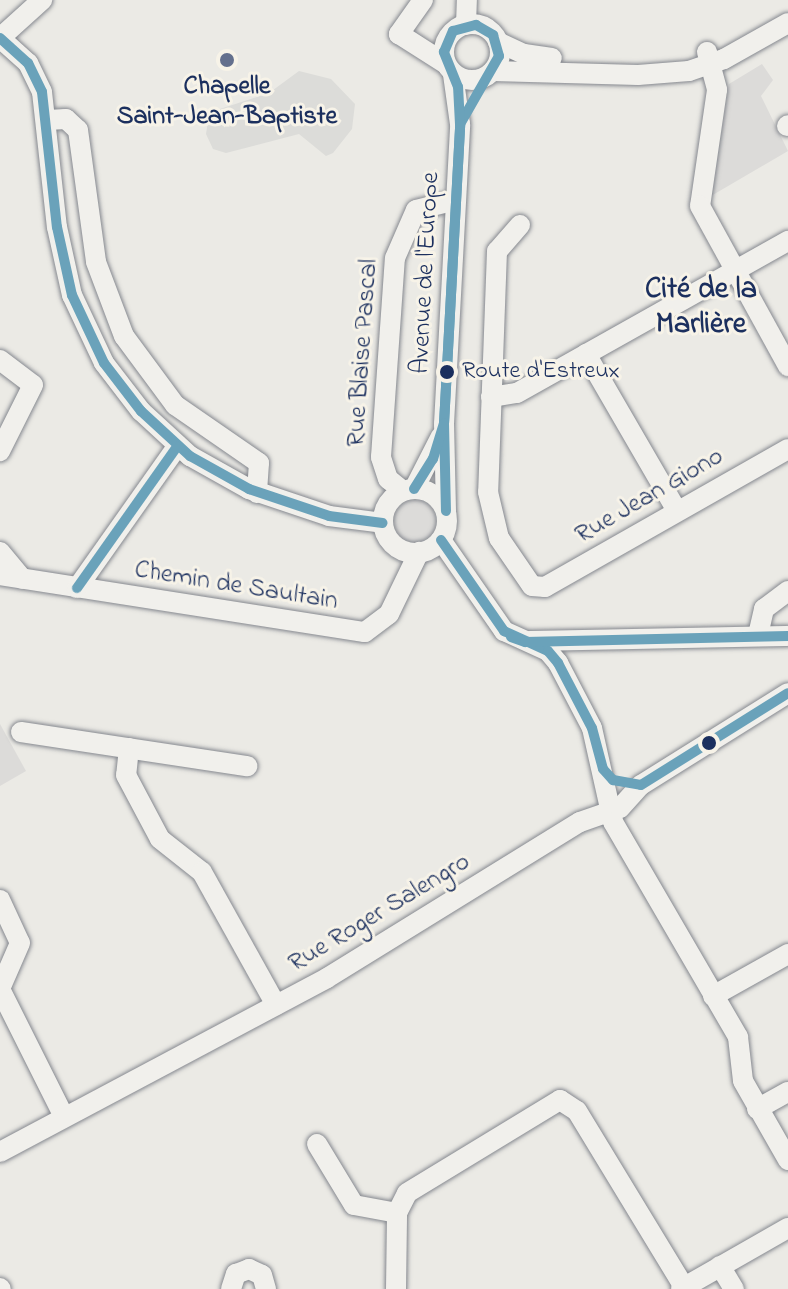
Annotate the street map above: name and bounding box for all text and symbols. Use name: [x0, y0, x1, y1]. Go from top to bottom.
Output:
marker: Chapelle Saint-Jean-Baptiste: [218, 51, 236, 69]
place label: Chapelle Saint-Jean-Baptiste: [117, 72, 337, 134]
street label: Avenue de l'Europe: [406, 171, 448, 375]
street label: Rue Blaise Pascal: [342, 258, 386, 448]
district label: Cité de la Marlière: [645, 272, 757, 342]
place label: Route d'Estreux: [462, 358, 620, 386]
marker: Route d'Estreux: [439, 364, 455, 380]
street label: Rue Jean Giono: [570, 442, 730, 552]
street label: Chemin de Saultain: [132, 556, 340, 618]
unlabelled marker: [701, 735, 717, 751]
street label: Rue Roger Salengro: [284, 848, 476, 980]

